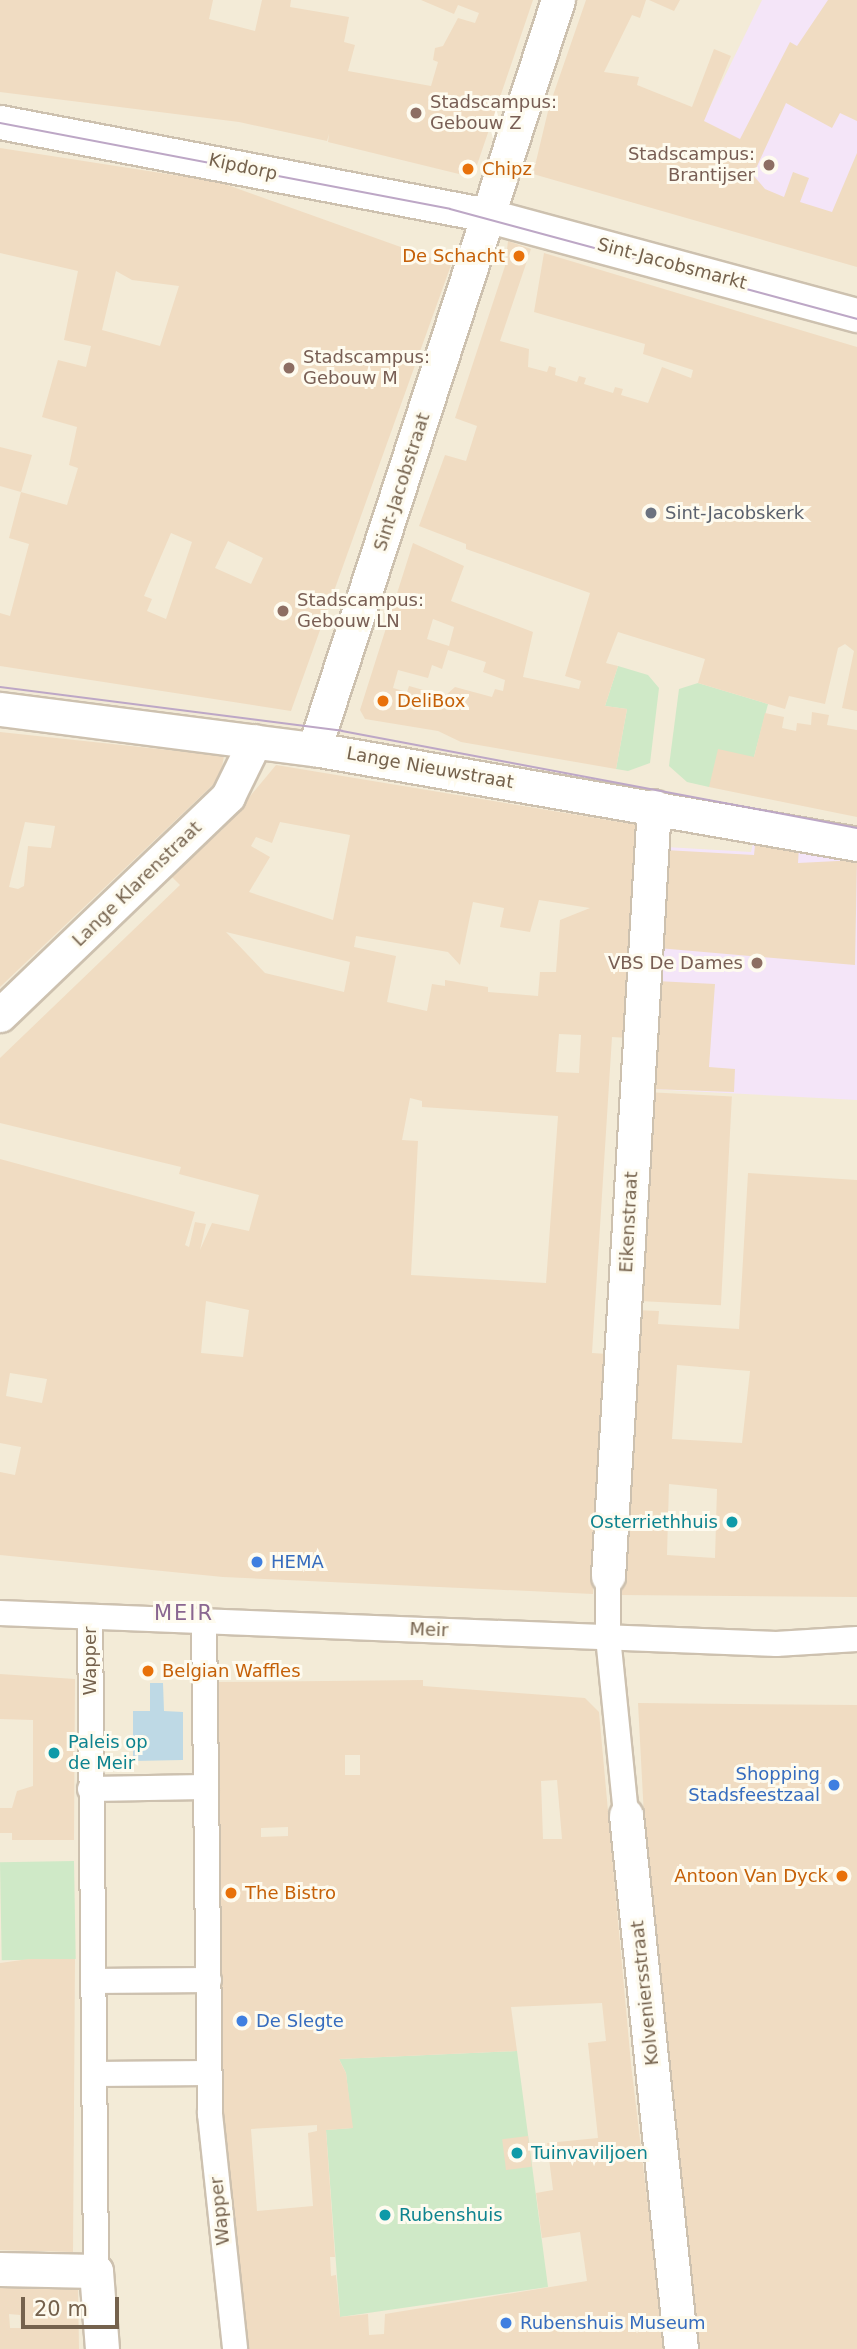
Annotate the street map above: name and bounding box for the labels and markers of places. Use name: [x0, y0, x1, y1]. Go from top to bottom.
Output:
place label: Stadscampus: Gebouw Z: [430, 92, 557, 134]
marker: Stadscampus: Gebouw Z: [408, 105, 424, 121]
place label: Stadscampus: Brantijser: [628, 144, 755, 186]
marker: Stadscampus: Brantijser: [761, 157, 777, 173]
place label: Chipz: [482, 158, 532, 180]
marker: Chipz: [460, 161, 476, 177]
place label: De Schacht: [402, 245, 505, 267]
marker: De Schacht: [511, 248, 527, 264]
place label: Stadscampus: Gebouw M: [303, 347, 430, 390]
marker: Stadscampus: Gebouw M: [281, 360, 297, 376]
place label: Sint-Jacobskerk: [665, 502, 804, 524]
marker: Sint-Jacobskerk: [643, 505, 659, 521]
place label: Stadscampus: Gebouw LN: [297, 590, 424, 632]
marker: Stadscampus: Gebouw LN: [275, 603, 291, 619]
place label: DeliBox: [397, 690, 465, 712]
marker: DeliBox: [375, 693, 391, 709]
place label: VBS De Dames: [608, 952, 743, 974]
marker: VBS De Dames: [749, 955, 765, 971]
place label: Osterriethhuis: [590, 1511, 718, 1533]
marker: Osterriethhuis: [724, 1514, 740, 1530]
place label: HEMA: [271, 1551, 324, 1573]
marker: HEMA: [249, 1554, 265, 1570]
place label: Belgian Waffles: [162, 1660, 301, 1682]
marker: Belgian Waffles: [140, 1663, 156, 1679]
place label: Paleis op de Meir: [68, 1732, 148, 1774]
marker: Paleis op de Meir: [46, 1745, 62, 1761]
place label: Shopping Stadsfeestzaal: [688, 1764, 820, 1806]
marker: Shopping Stadsfeestzaal: [826, 1777, 842, 1793]
place label: Antoon Van Dyck: [674, 1865, 828, 1887]
marker: Antoon Van Dyck: [834, 1868, 850, 1884]
place label: The Bistro: [245, 1882, 336, 1904]
marker: The Bistro: [223, 1885, 239, 1901]
place label: De Slegte: [256, 2010, 344, 2032]
marker: De Slegte: [234, 2013, 250, 2029]
place label: Tuinvaviljoen: [531, 2142, 648, 2164]
marker: Tuinvaviljoen: [509, 2145, 525, 2161]
place label: Rubenshuis: [399, 2204, 503, 2226]
marker: Rubenshuis: [377, 2207, 393, 2223]
place label: Rubenshuis Museum: [520, 2312, 706, 2334]
marker: Rubenshuis Museum: [498, 2315, 514, 2331]

